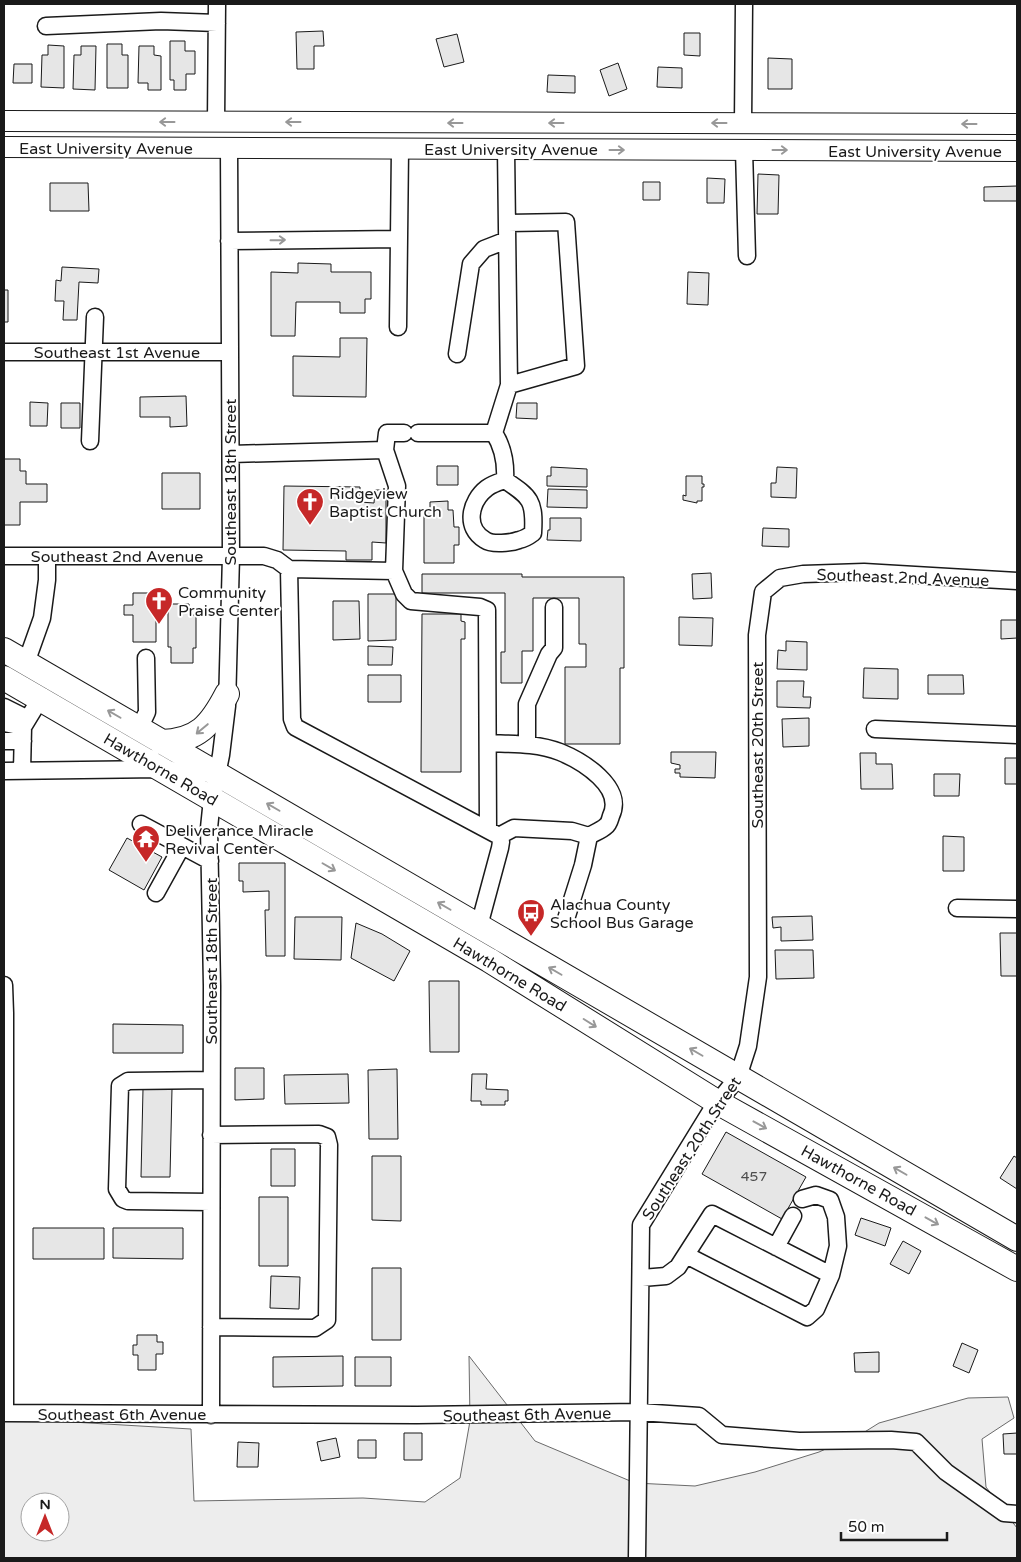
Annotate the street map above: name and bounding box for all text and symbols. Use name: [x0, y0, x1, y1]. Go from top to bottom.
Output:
one-way arrow: [160, 117, 176, 127]
one-way arrow: [285, 117, 301, 127]
one-way arrow: [447, 118, 464, 128]
one-way arrow: [548, 118, 564, 128]
one-way arrow: [711, 118, 727, 128]
one-way arrow: [961, 119, 977, 129]
street label: East University Avenue: [19, 139, 193, 159]
street label: East University Avenue: [424, 140, 598, 160]
street label: East University Avenue: [828, 142, 1002, 162]
one-way arrow: [609, 145, 625, 155]
one-way arrow: [772, 145, 788, 155]
one-way arrow: [269, 235, 285, 245]
street label: Southeast 1st Avenue: [34, 343, 200, 363]
street label: Southeast 18th Street: [221, 399, 241, 565]
place label: Ridgeview Baptist Church: [329, 484, 442, 522]
church icon: Ridgeview Baptist Church: [295, 487, 325, 526]
street label: Southeast 2nd Avenue: [31, 547, 203, 567]
street label: Southeast 2nd Avenue: [816, 565, 989, 591]
place label: Community Praise Center: [178, 583, 280, 621]
church icon: Community Praise Center: [144, 586, 174, 625]
street label: Southeast 20th Street: [748, 662, 768, 828]
one-way arrow: [107, 709, 121, 719]
one-way arrow: [195, 723, 208, 735]
street label: Hawthorne Road: [100, 729, 221, 811]
one-way arrow: [266, 801, 281, 811]
place label: Deliverance Miracle Revival Center: [165, 821, 314, 859]
temple icon: Deliverance Miracle Revival Center: [131, 824, 161, 863]
one-way arrow: [322, 863, 336, 873]
street label: Southeast 18th Street: [202, 878, 222, 1044]
place label: Alachua County School Bus Garage: [550, 895, 694, 933]
bus stop icon: Alachua County School Bus Garage: [516, 898, 546, 937]
one-way arrow: [436, 901, 451, 911]
street label: Hawthorne Road: [449, 933, 570, 1017]
one-way arrow: [549, 965, 563, 975]
one-way arrow: [583, 1018, 597, 1028]
one-way arrow: [689, 1047, 703, 1057]
street label: Southeast 20th Street: [638, 1073, 746, 1224]
one-way arrow: [752, 1121, 766, 1131]
street label: Hawthorne Road: [797, 1141, 920, 1221]
one-way arrow: [893, 1165, 907, 1175]
house number: 457: [741, 1168, 767, 1185]
one-way arrow: [925, 1217, 939, 1227]
street label: Southeast 6th Avenue: [443, 1404, 611, 1426]
street label: Southeast 6th Avenue: [38, 1405, 206, 1425]
north arrow: [20, 1492, 70, 1542]
text: N: [39, 1496, 51, 1513]
scale bar: [841, 1510, 947, 1542]
text: 50 m: [848, 1518, 885, 1536]

